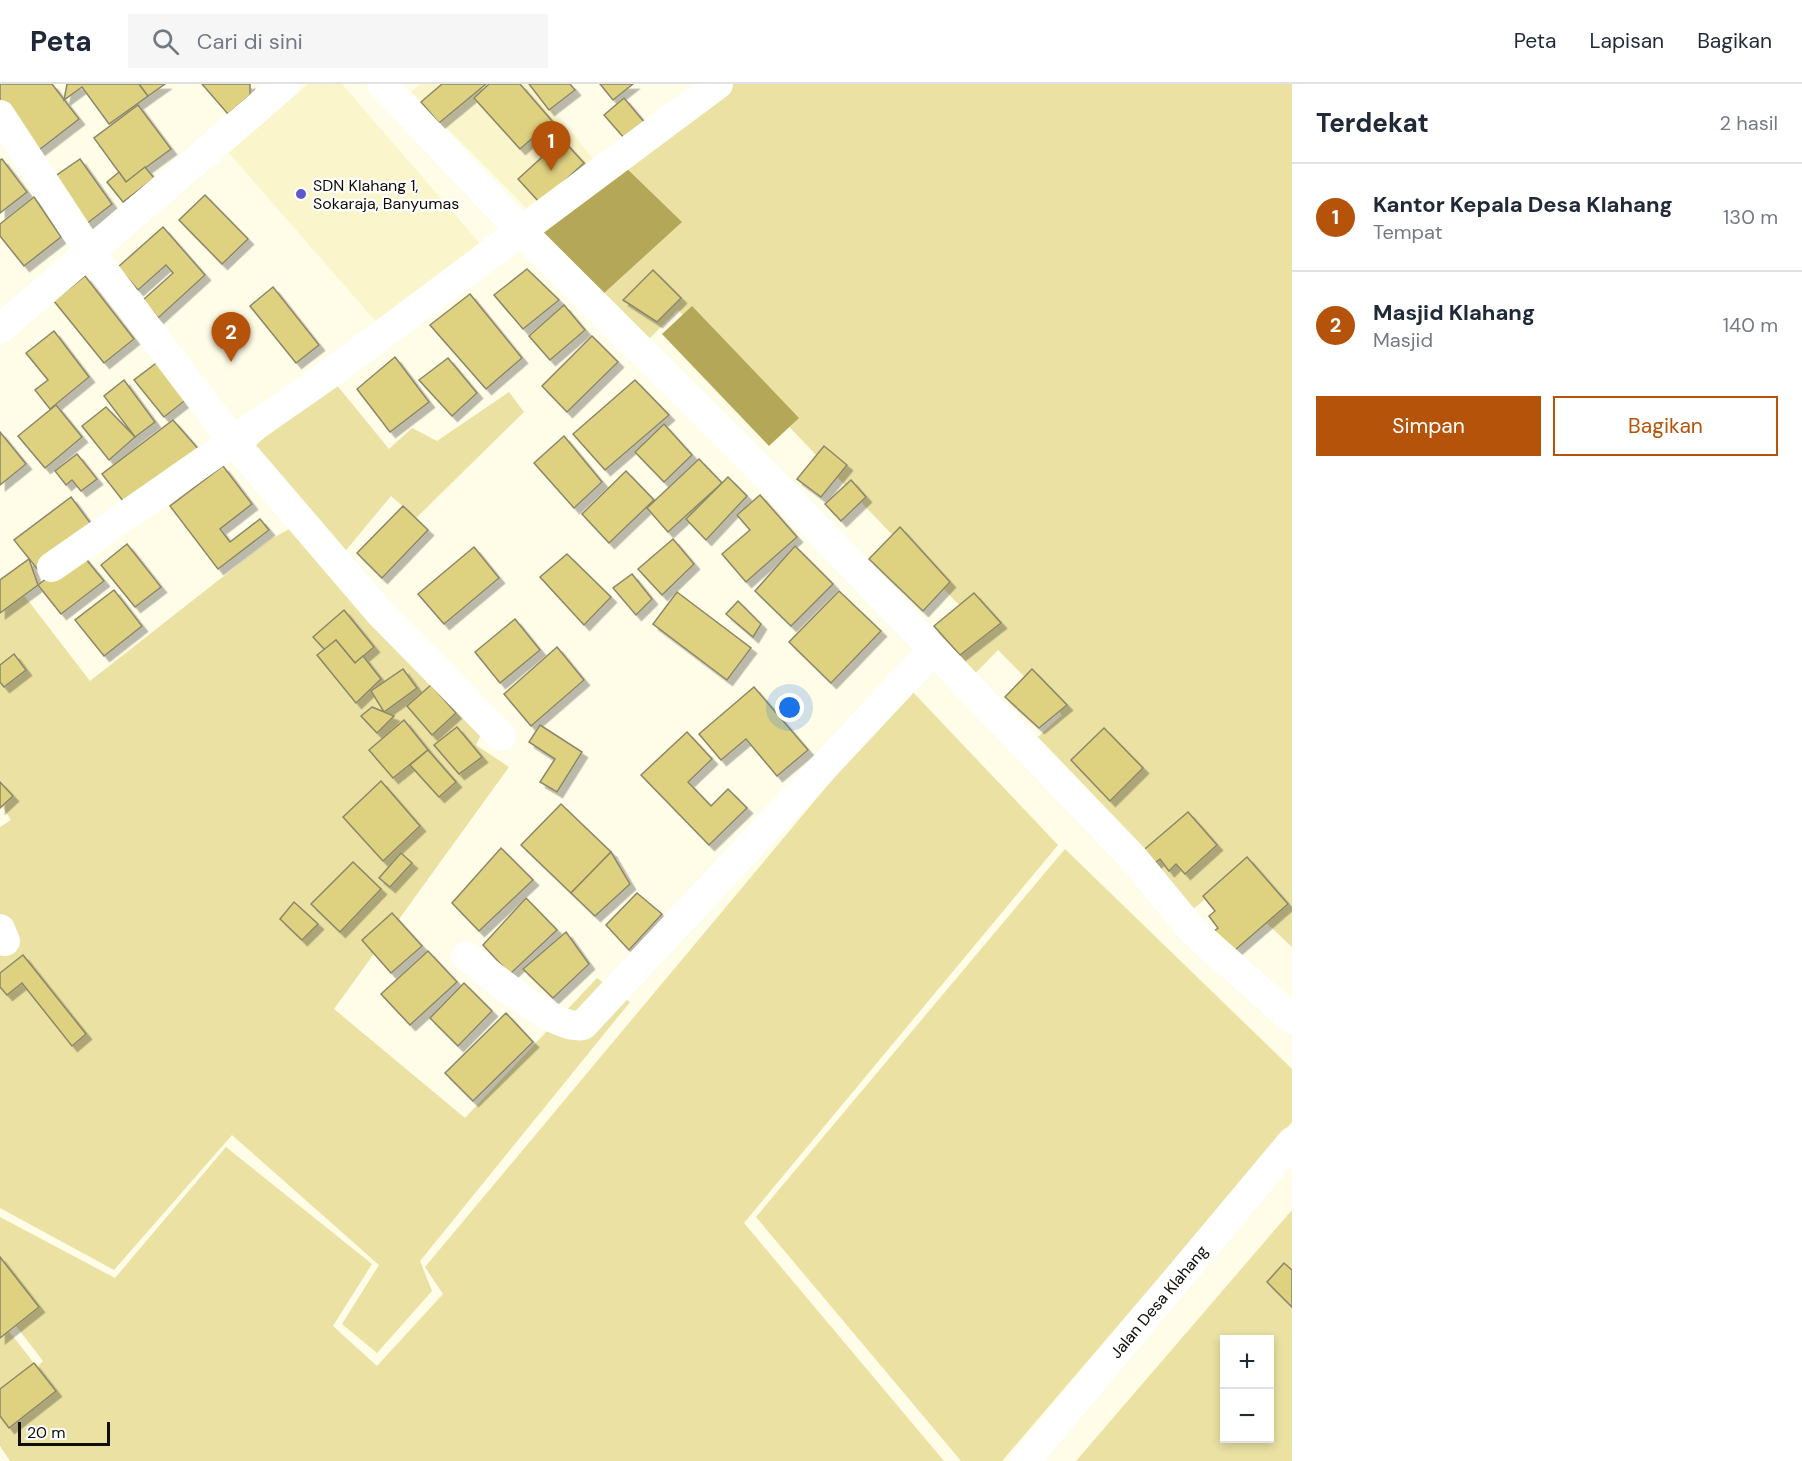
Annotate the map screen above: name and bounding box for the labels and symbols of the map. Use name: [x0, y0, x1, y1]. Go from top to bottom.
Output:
pin: 1: [532, 122, 570, 171]
place label: SDN Klahang 1, Sokaraja, Banyumas: [313, 175, 459, 214]
marker: SDN Klahang 1, Sokaraja, Banyumas: [294, 187, 308, 201]
pin: 2: [212, 312, 250, 362]
your location: [775, 693, 804, 722]
street label: Jalan Desa Klahang: [1105, 1241, 1212, 1362]
scale bar: [18, 1419, 110, 1446]

